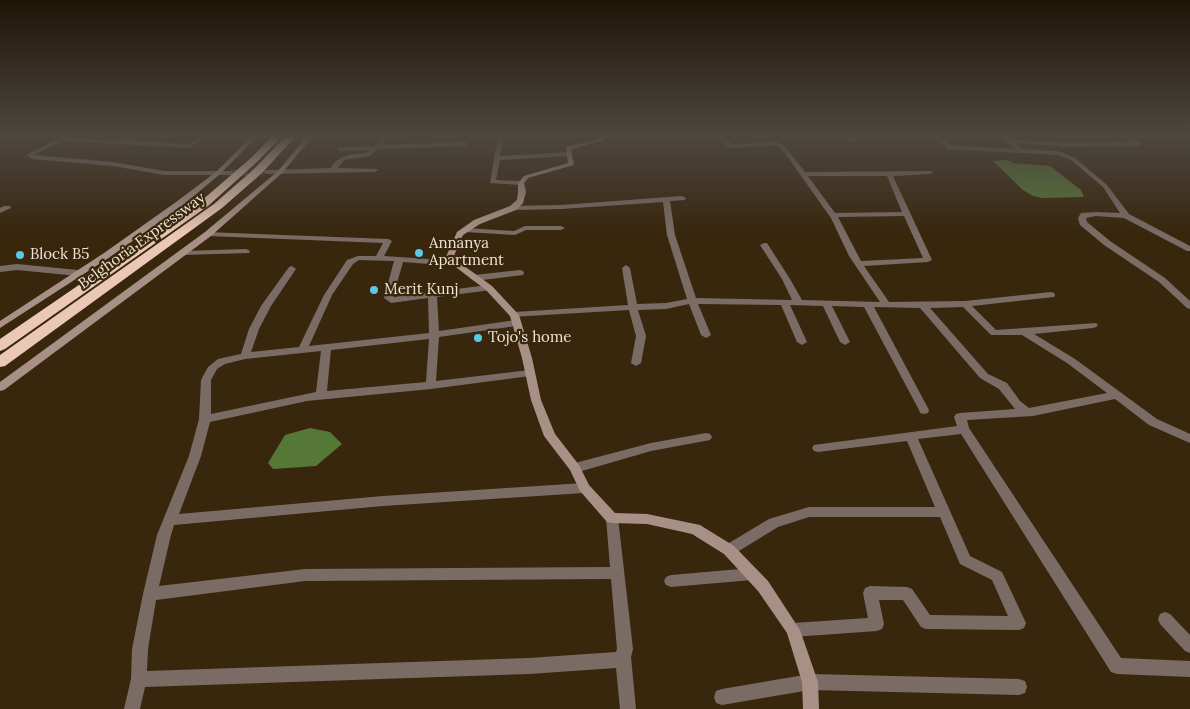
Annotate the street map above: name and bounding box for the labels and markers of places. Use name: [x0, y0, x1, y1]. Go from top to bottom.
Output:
place label: Annanya Apartment: [429, 235, 504, 270]
place label: Block B5: [30, 246, 90, 264]
marker: Annanya Apartment: [413, 247, 425, 259]
marker: Block B5: [14, 249, 26, 261]
place label: Merit Kunj: [384, 281, 458, 299]
marker: Merit Kunj: [368, 284, 380, 296]
place label: Tojo's home: [488, 329, 571, 347]
marker: Tojo's home: [472, 332, 484, 344]

